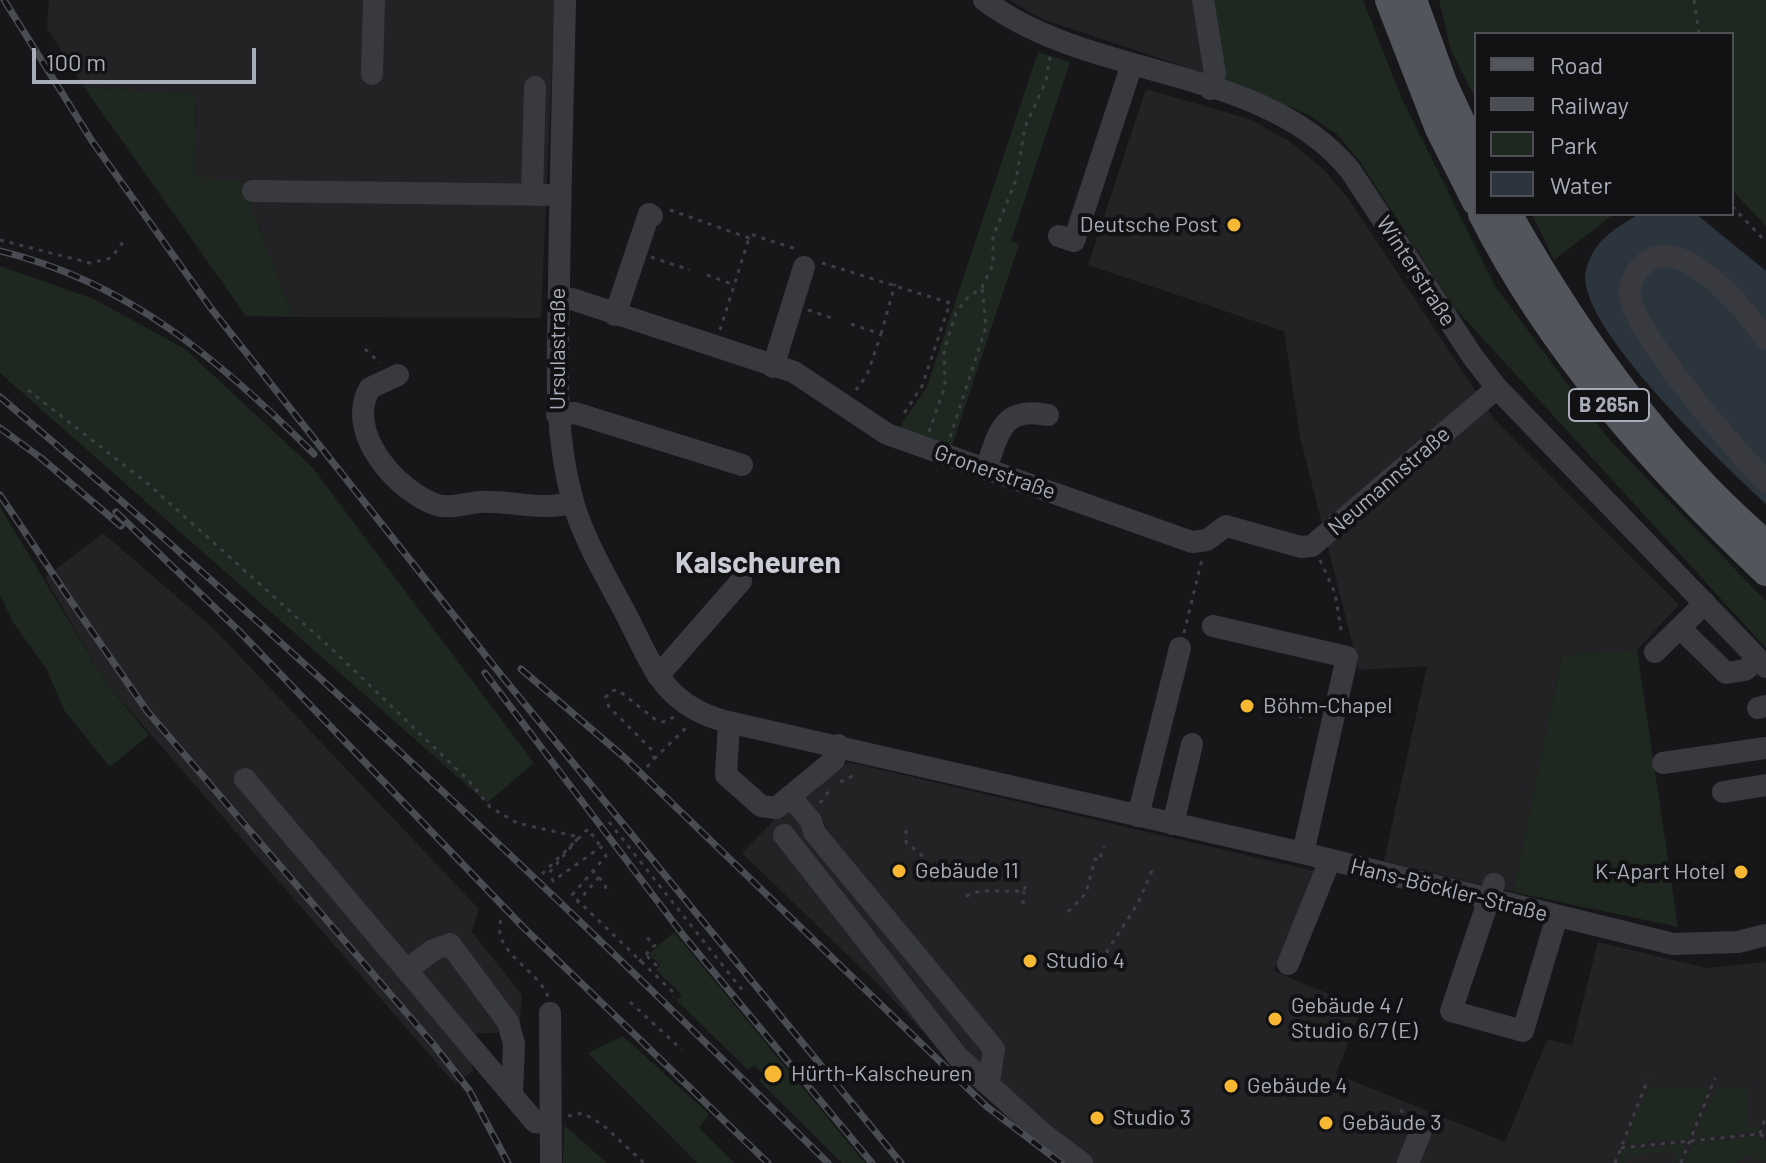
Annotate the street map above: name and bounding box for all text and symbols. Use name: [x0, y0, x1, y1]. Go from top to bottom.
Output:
scale bar: [36, 32, 260, 82]
legend: [1474, 32, 1734, 216]
text: 100 m: [46, 47, 106, 76]
text: Road: [1550, 50, 1603, 79]
text: Railway: [1550, 90, 1629, 119]
text: Park: [1550, 130, 1597, 159]
text: Water: [1550, 170, 1612, 199]
street label: Winterstraße: [1371, 211, 1461, 331]
place label: Deutsche Post: [1080, 212, 1218, 238]
marker: Deutsche Post: [1225, 216, 1243, 234]
street label: Ursulastraße: [545, 288, 571, 410]
road number: B 265n: [1569, 389, 1649, 421]
street label: Neumannstraße: [1322, 421, 1456, 541]
street label: Gronerstraße: [931, 439, 1059, 505]
district label: Kalscheuren: [675, 545, 841, 581]
place label: Böhm-Chapel: [1263, 693, 1392, 719]
marker: Böhm-Chapel: [1238, 697, 1256, 715]
street label: Hans-Böckler-Straße: [1348, 853, 1550, 927]
place label: Gebäude 11: [915, 858, 1019, 884]
place label: K-Apart Hotel: [1595, 859, 1725, 885]
marker: Gebäude 11: [890, 862, 908, 880]
marker: K-Apart Hotel: [1732, 863, 1750, 881]
place label: Studio 4: [1046, 948, 1125, 974]
marker: Studio 4: [1021, 952, 1039, 970]
place label: Gebäude 4 / Studio 6/7 (E): [1291, 993, 1417, 1044]
marker: Gebäude 4 / Studio 6/7 (E): [1266, 1010, 1284, 1028]
place label: Hürth-Kalscheuren: [791, 1061, 972, 1087]
marker: Hürth-Kalscheuren: [762, 1063, 784, 1085]
place label: Gebäude 4: [1247, 1073, 1347, 1099]
marker: Gebäude 4: [1222, 1077, 1240, 1095]
place label: Studio 3: [1113, 1105, 1191, 1131]
marker: Studio 3: [1088, 1109, 1106, 1127]
place label: Gebäude 3: [1342, 1110, 1442, 1136]
marker: Gebäude 3: [1317, 1114, 1335, 1132]

